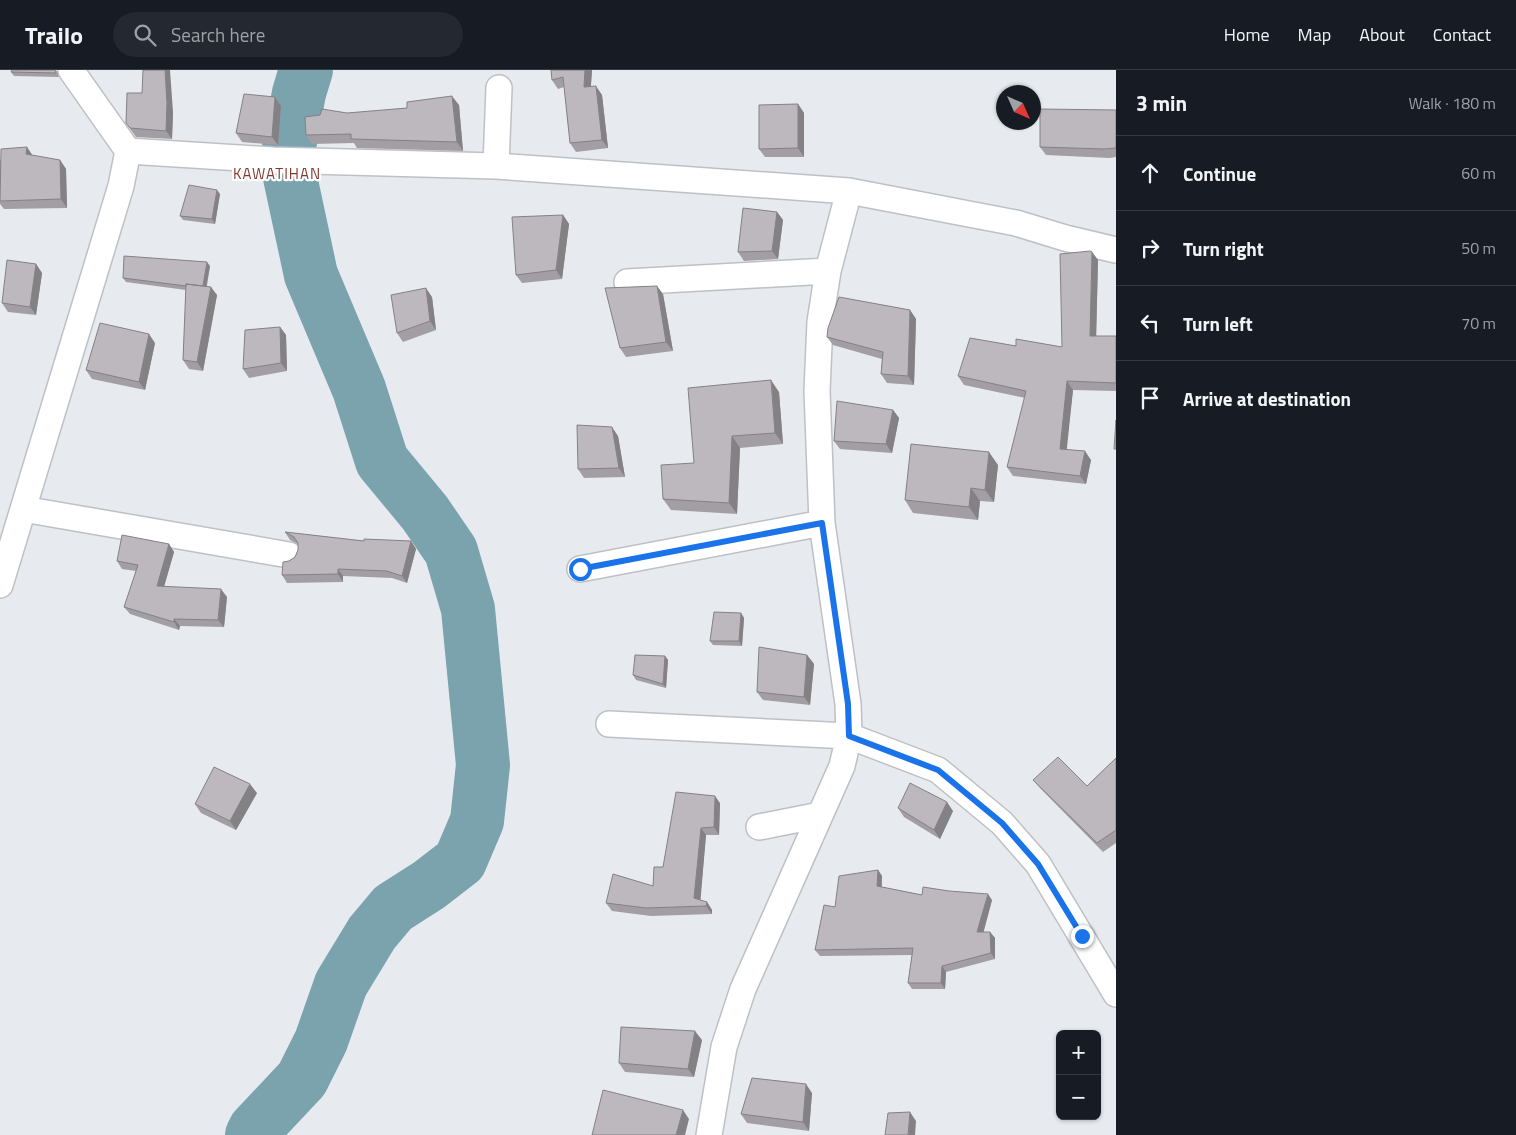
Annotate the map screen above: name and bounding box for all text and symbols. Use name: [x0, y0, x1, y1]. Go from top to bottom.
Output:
search box: [113, 12, 463, 57]
text: Trailo: [25, 17, 83, 53]
text: Search here: [171, 20, 265, 49]
icon: search: [131, 21, 159, 49]
text: Home: [1224, 21, 1270, 48]
text: Map: [1298, 21, 1331, 48]
text: About: [1359, 21, 1405, 48]
text: Contact: [1433, 21, 1491, 48]
north arrow: [996, 85, 1041, 130]
text: 3 min: [1136, 87, 1187, 119]
text: Walk · 180 m: [1408, 91, 1496, 115]
icon: ahead: [1136, 159, 1164, 187]
text: Continue: [1183, 159, 1256, 188]
text: 60 m: [1461, 161, 1496, 185]
district label: KAWATIHAN: [233, 162, 321, 185]
icon: right: [1136, 234, 1164, 262]
text: Turn right: [1183, 234, 1264, 263]
text: 50 m: [1461, 236, 1496, 260]
icon: left: [1136, 309, 1164, 337]
text: Turn left: [1183, 309, 1253, 338]
text: 70 m: [1461, 311, 1496, 335]
icon: arrive: [1136, 384, 1164, 412]
text: Arrive at destination: [1183, 384, 1351, 413]
route start: [569, 558, 592, 581]
route end: [1071, 925, 1094, 948]
map controls: [1056, 1030, 1101, 1120]
button: +: [1056, 1030, 1101, 1075]
button: −: [1056, 1075, 1101, 1120]

